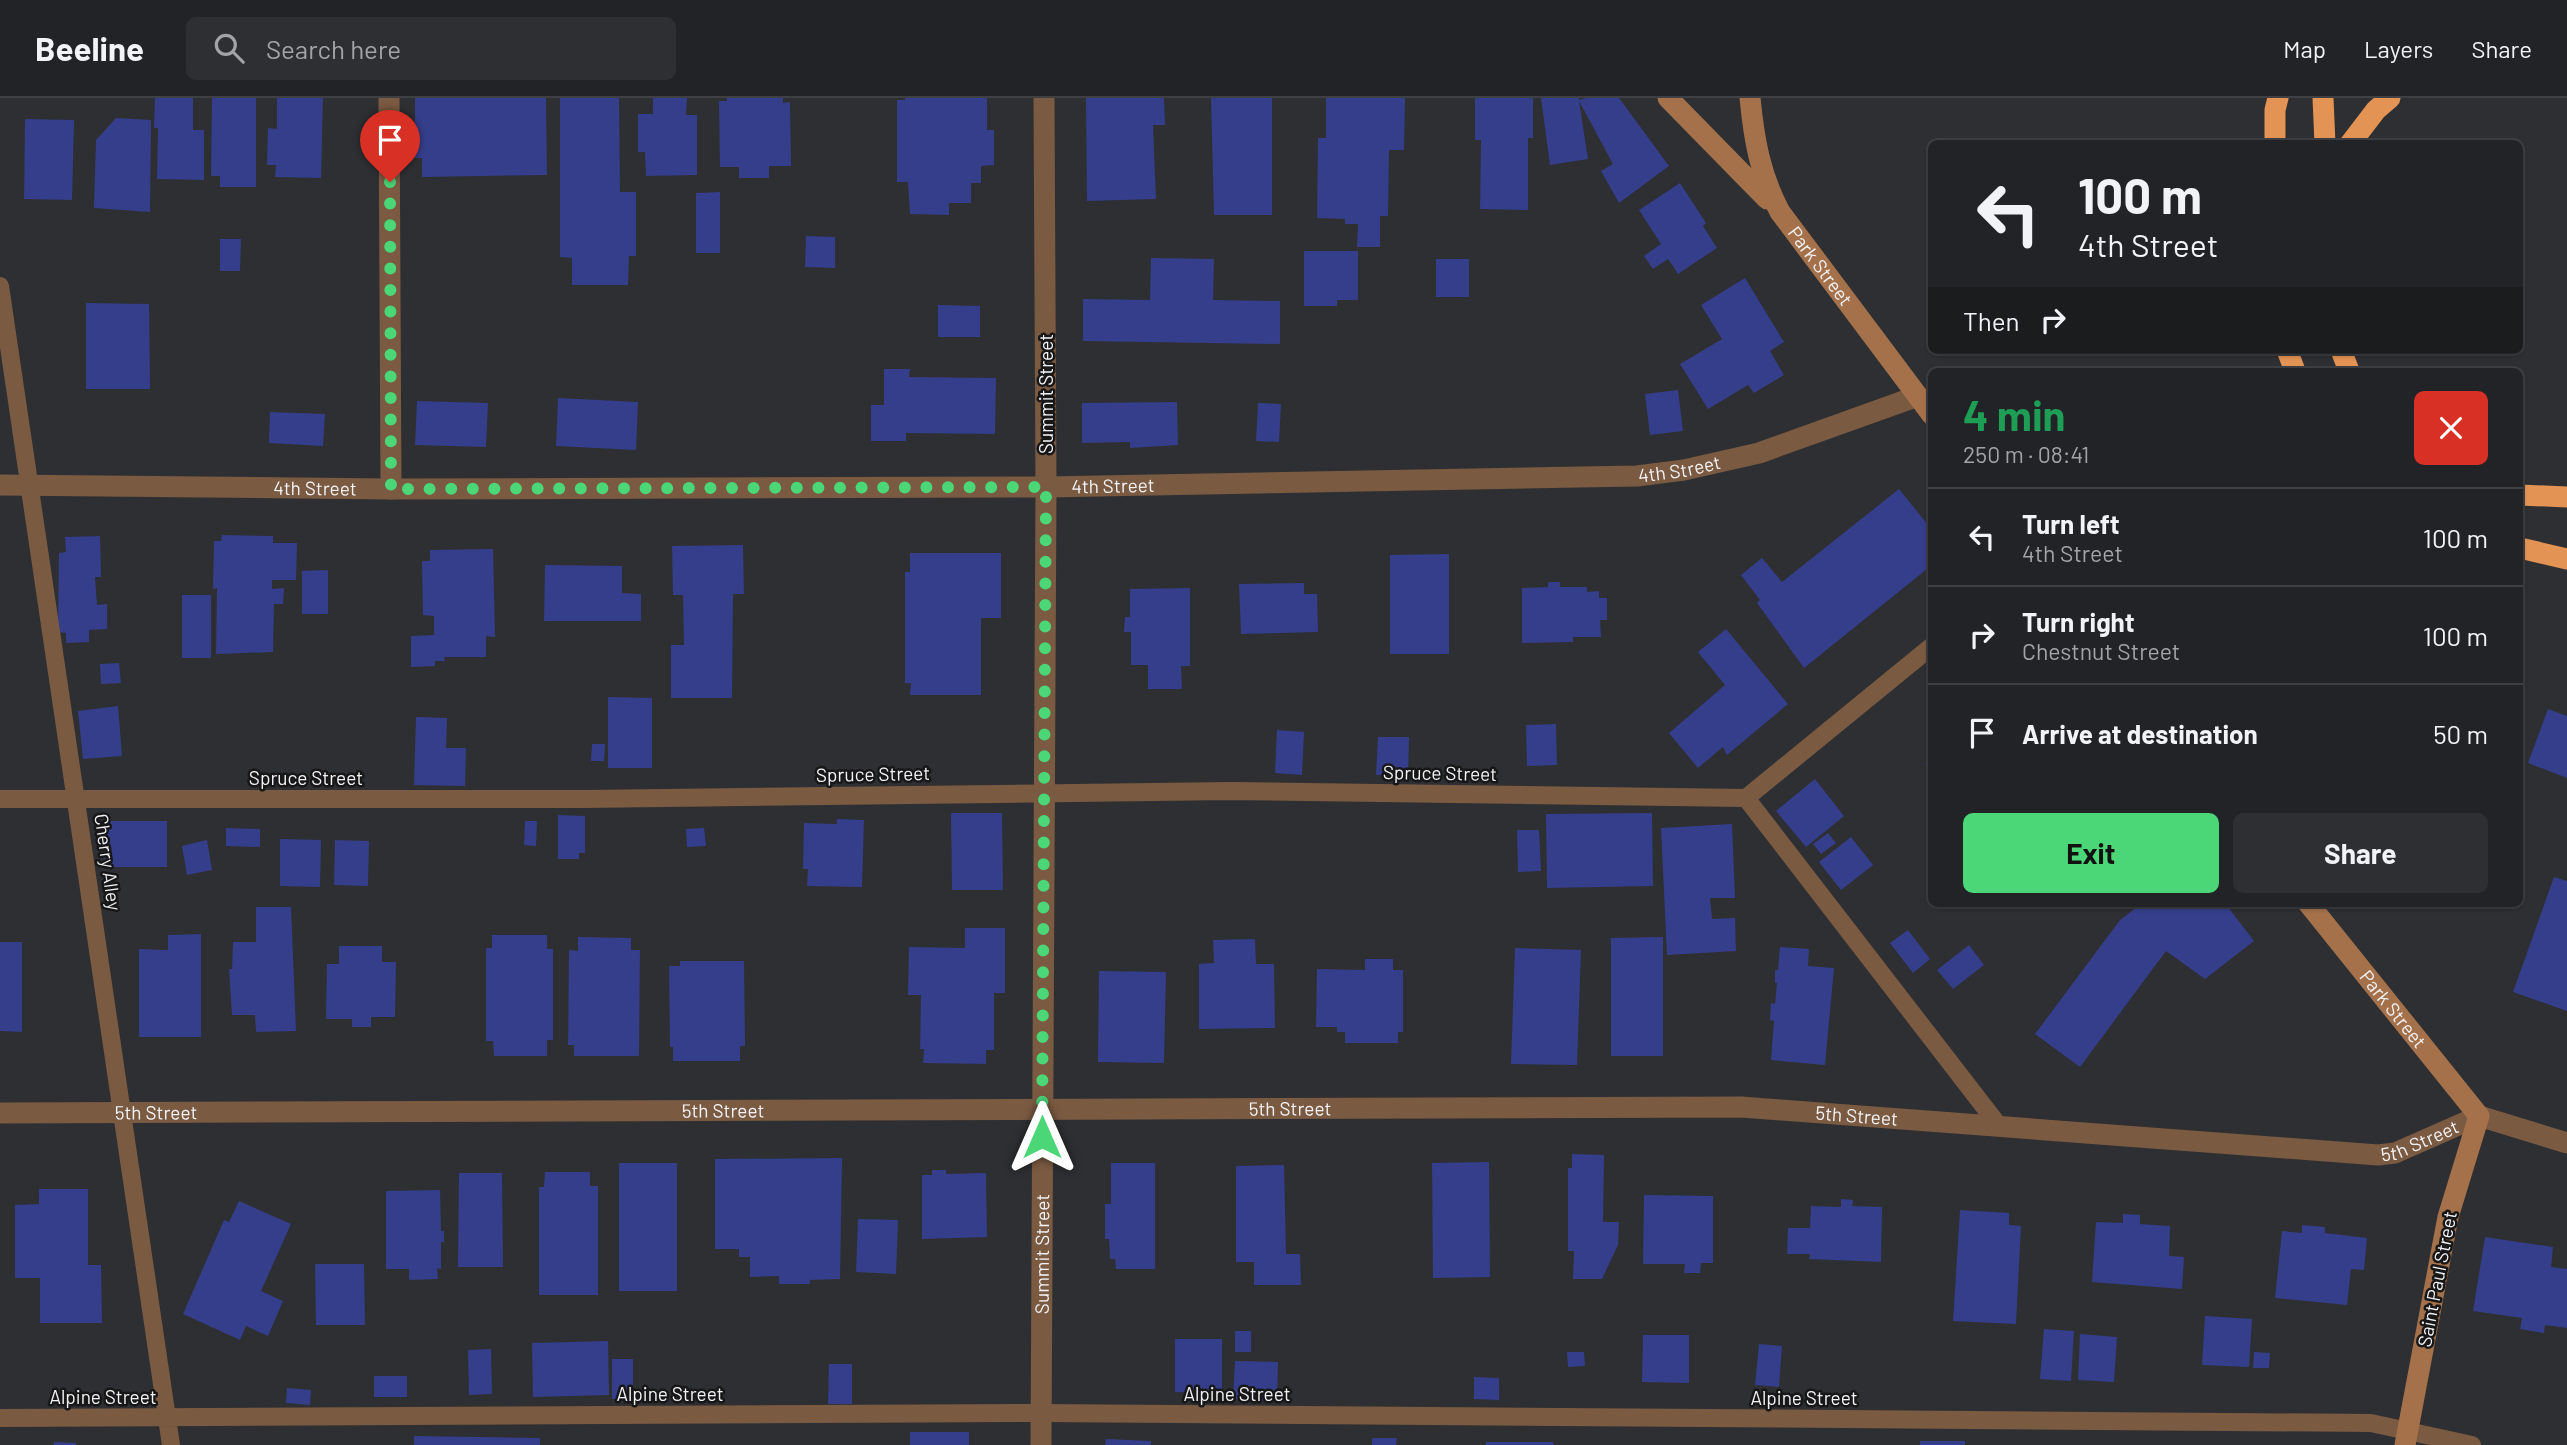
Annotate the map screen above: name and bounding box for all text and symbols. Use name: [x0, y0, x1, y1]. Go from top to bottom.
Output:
search box: [186, 17, 676, 80]
text: Beeline: [35, 28, 144, 68]
icon: search: [210, 29, 248, 67]
text: Search here: [266, 33, 401, 64]
text: Map: [2283, 34, 2326, 63]
text: Layers: [2364, 34, 2433, 63]
text: Share: [2471, 34, 2532, 63]
pin: [360, 110, 420, 182]
icon: arrive: [371, 121, 409, 159]
text: 100 m: [2078, 165, 2202, 224]
icon: left: [1963, 168, 2054, 259]
street label: Park Street: [1784, 221, 1858, 310]
text: 4th Street: [2078, 225, 2218, 263]
icon: right: [2034, 301, 2072, 339]
text: Then: [1963, 305, 2020, 336]
street label: Summit Street: [1034, 334, 1057, 454]
text: 4 min: [1963, 389, 2066, 439]
button: close: [2414, 391, 2488, 465]
text: 250 m · 08:41: [1963, 440, 2089, 468]
street label: 4th Street: [1637, 450, 1723, 487]
street label: 4th Street: [1071, 473, 1155, 498]
street label: 4th Street: [273, 476, 357, 500]
text: Turn left: [2022, 508, 2120, 539]
icon: left: [1963, 518, 2001, 556]
text: 100 m: [2423, 522, 2488, 553]
text: 4th Street: [2022, 539, 2123, 567]
text: Turn right: [2022, 606, 2135, 637]
icon: right: [1963, 616, 2001, 654]
text: 100 m: [2423, 620, 2488, 651]
text: Chestnut Street: [2022, 637, 2180, 665]
icon: arrive: [1963, 714, 2001, 752]
text: Arrive at destination: [2022, 718, 2258, 749]
text: 50 m: [2433, 718, 2488, 749]
street label: Spruce Street: [1383, 760, 1497, 785]
street label: Spruce Street: [816, 761, 930, 786]
street label: Spruce Street: [249, 766, 363, 789]
street label: Cherry Alley: [90, 812, 127, 912]
button: Exit: [1963, 813, 2219, 893]
button: Share: [2233, 813, 2488, 893]
street label: Park Street: [2355, 965, 2432, 1052]
street label: 5th Street: [1249, 1096, 1331, 1120]
street label: 5th Street: [682, 1098, 764, 1122]
street label: 5th Street: [115, 1100, 197, 1124]
position arrow: [1005, 1100, 1079, 1174]
street label: 5th Street: [1815, 1101, 1899, 1130]
street label: 5th Street: [2379, 1114, 2462, 1166]
street label: Summit Street: [1030, 1194, 1053, 1314]
street label: Saint Paul Street: [2412, 1209, 2461, 1349]
street label: Alpine Street: [616, 1382, 724, 1405]
street label: Alpine Street: [1183, 1382, 1291, 1405]
street label: Alpine Street: [49, 1385, 157, 1408]
street label: Alpine Street: [1750, 1386, 1858, 1409]

